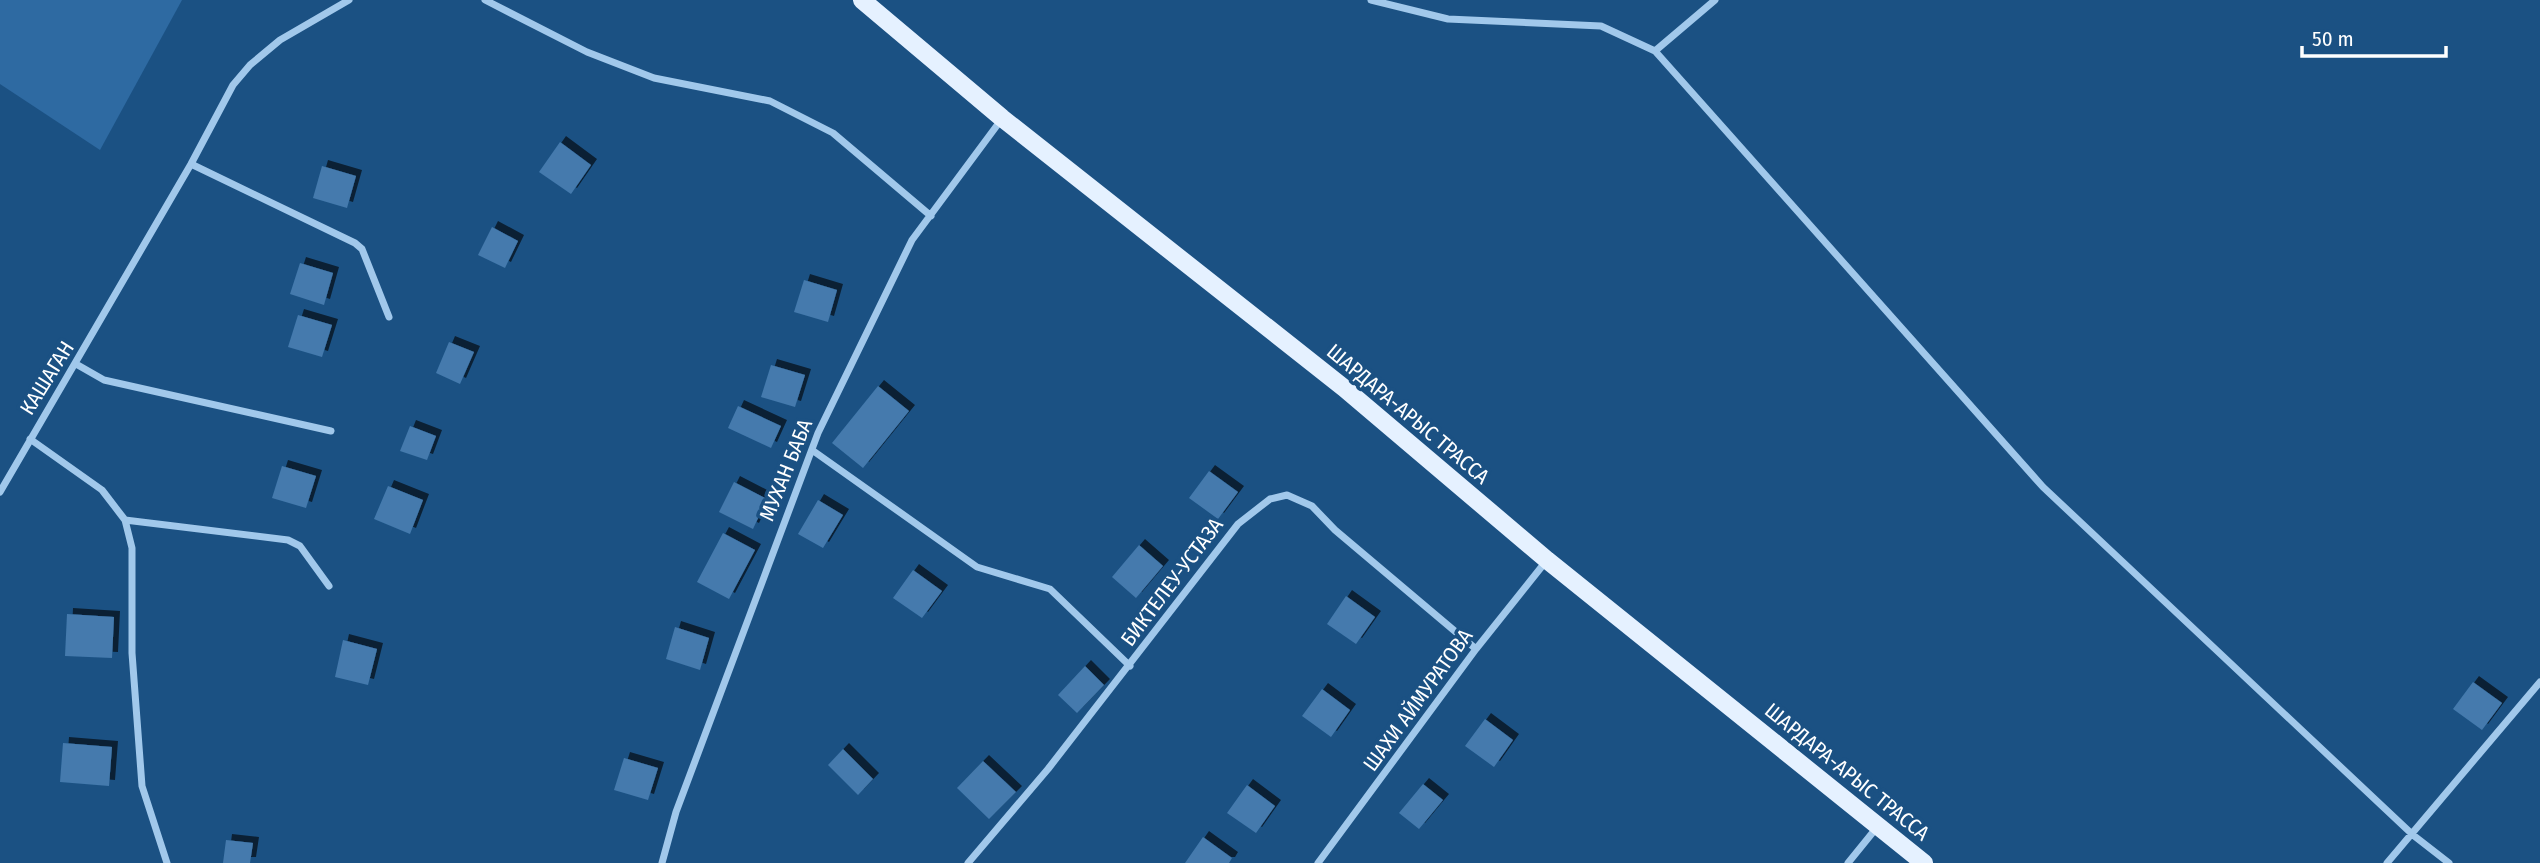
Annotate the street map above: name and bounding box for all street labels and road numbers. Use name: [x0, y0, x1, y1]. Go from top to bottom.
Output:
street label: КАШАГАН: [14, 336, 80, 420]
street label: ШАРДАРА-АРЫС ТРАССА: [1321, 338, 1495, 490]
street label: МУХАН БАБА: [754, 415, 818, 525]
street label: БИКТЕЛЕУ-УСТАЗА: [1115, 513, 1229, 651]
street label: ШАХИ АЙМУРАТОВА: [1358, 624, 1478, 776]
street label: ШАРДАРА-АРЫС ТРАССА: [1759, 698, 1935, 846]

